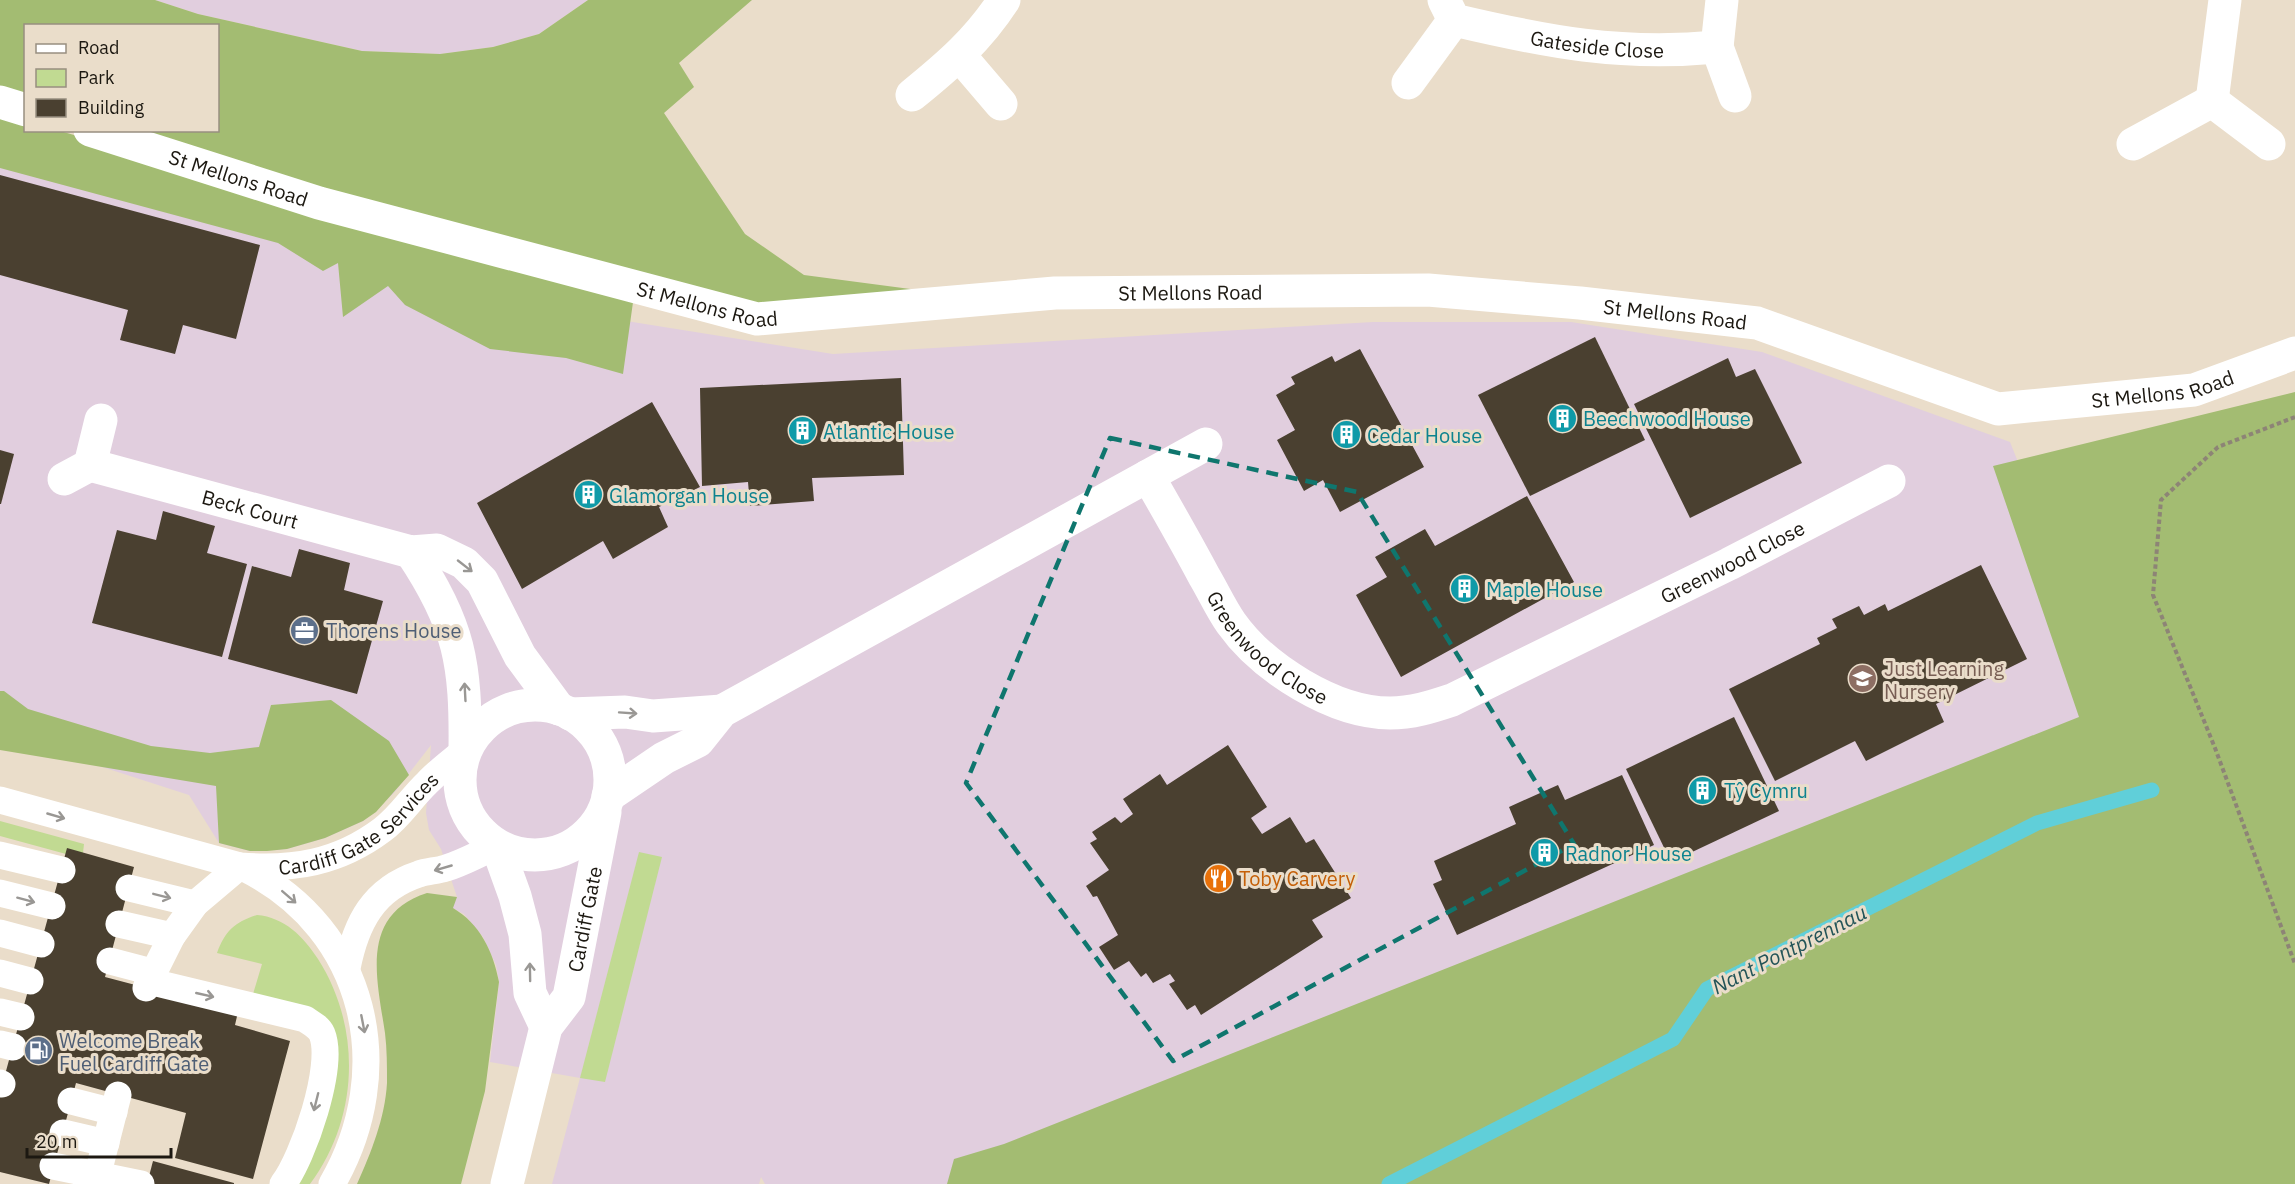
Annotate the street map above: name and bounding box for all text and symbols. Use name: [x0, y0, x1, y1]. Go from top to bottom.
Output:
street label: Gateside Close: [1528, 23, 1664, 63]
legend: [24, 24, 219, 132]
text: Road: [78, 36, 119, 59]
text: Park: [78, 66, 115, 89]
text: Building: [78, 96, 145, 119]
street label: St Mellons Road: [166, 143, 312, 212]
street label: St Mellons Road: [634, 274, 779, 333]
street label: St Mellons Road: [1118, 278, 1263, 306]
street label: St Mellons Road: [1602, 292, 1749, 335]
street label: St Mellons Road: [2090, 363, 2237, 413]
building icon: Beechwood House: [1546, 402, 1578, 434]
place label: Beechwood House: [1583, 405, 1751, 432]
building icon: Atlantic House: [786, 415, 818, 447]
place label: Atlantic House: [823, 418, 954, 445]
building icon: Cedar House: [1330, 419, 1362, 451]
place label: Cedar House: [1367, 422, 1482, 449]
building icon: Glamorgan House: [572, 479, 604, 511]
street label: Beck Court: [199, 482, 301, 534]
place label: Glamorgan House: [609, 482, 769, 509]
street label: Greenwood Close: [1656, 514, 1809, 609]
one-way arrow: [457, 559, 473, 572]
building icon: Maple House: [1449, 573, 1481, 605]
place label: Maple House: [1486, 576, 1603, 603]
street label: Greenwood Close: [1201, 586, 1332, 710]
office icon: Thorens House: [289, 614, 321, 646]
place label: Thorens House: [326, 617, 461, 644]
place label: Just Learning Nursery: [1884, 655, 2004, 705]
school or university icon: Just Learning Nursery: [1847, 663, 1879, 695]
one-way arrow: [459, 682, 470, 702]
one-way arrow: [618, 708, 638, 719]
street label: Cardiff Gate Services: [277, 766, 444, 880]
building icon: Tŷ Cymru: [1687, 774, 1719, 806]
place label: Tŷ Cymru: [1724, 777, 1808, 804]
one-way arrow: [46, 811, 65, 822]
building icon: Radnor House: [1528, 837, 1560, 869]
place label: Radnor House: [1565, 840, 1692, 867]
restaurant icon: Toby Carvery: [1202, 862, 1234, 894]
one-way arrow: [434, 863, 453, 874]
street label: Cardiff Gate: [561, 864, 608, 974]
place label: Toby Carvery: [1239, 865, 1355, 892]
one-way arrow: [281, 890, 296, 904]
one-way arrow: [152, 891, 171, 903]
one-way arrow: [16, 894, 35, 906]
water label: Nant Pontprennau: [1707, 898, 1871, 1000]
one-way arrow: [524, 963, 536, 983]
one-way arrow: [195, 989, 214, 1001]
one-way arrow: [358, 1014, 369, 1033]
place label: Welcome Break Fuel Cardiff Gate: [59, 1027, 209, 1077]
fuel station icon: Welcome Break Fuel Cardiff Gate: [22, 1035, 54, 1067]
one-way arrow: [310, 1093, 322, 1112]
scale bar: [27, 1121, 171, 1159]
text: 20 m: [36, 1130, 78, 1153]

